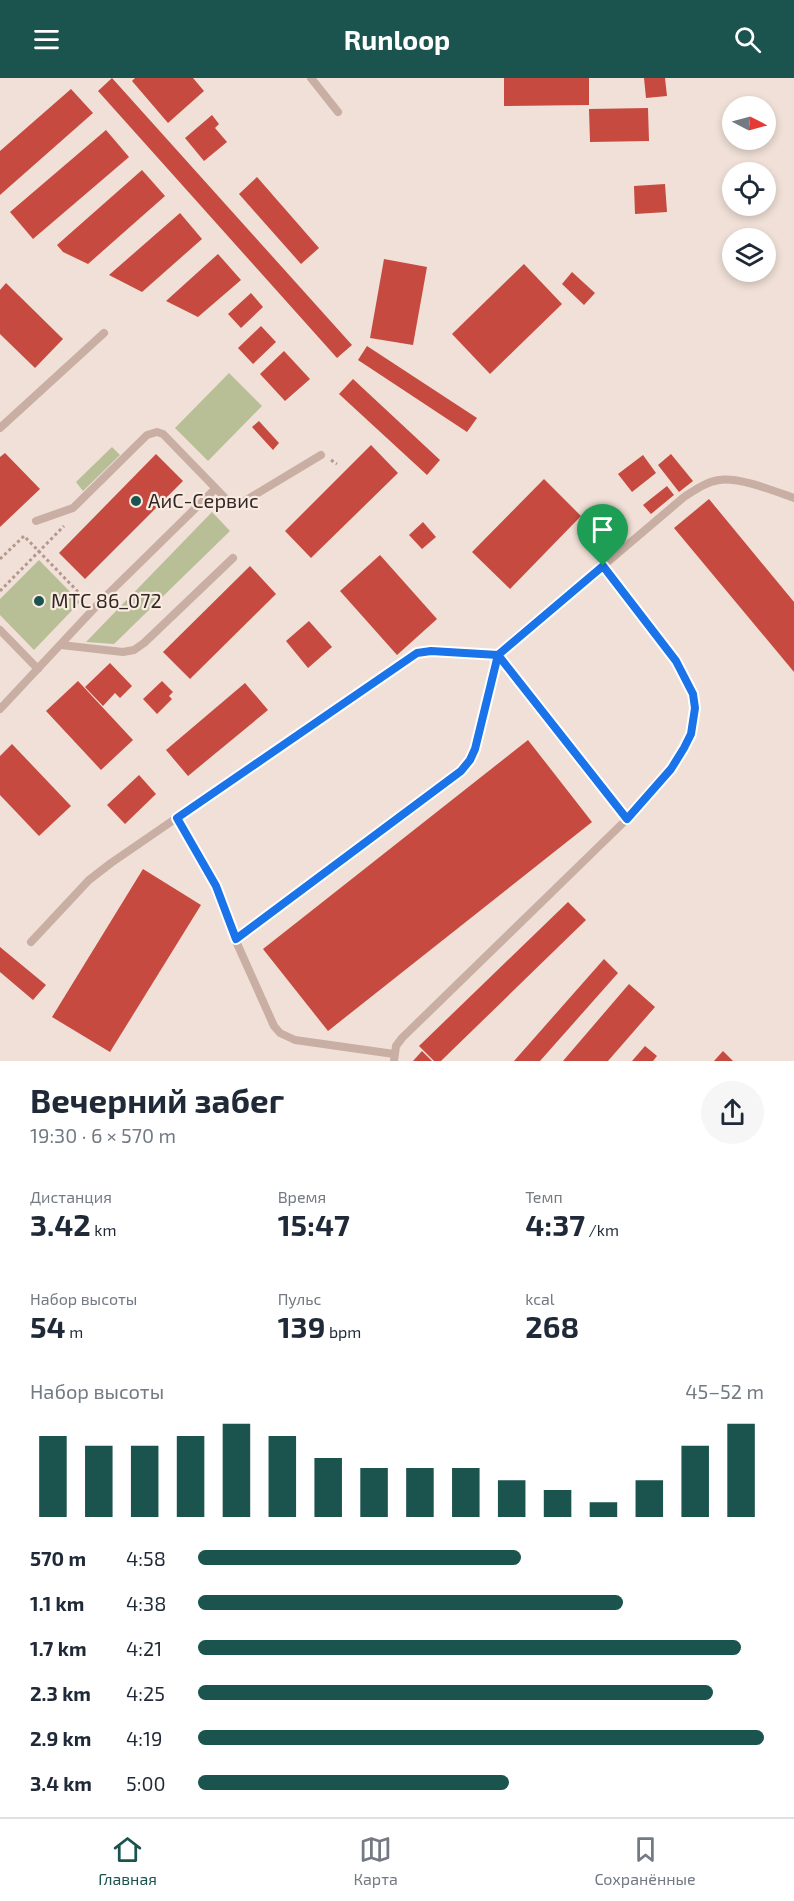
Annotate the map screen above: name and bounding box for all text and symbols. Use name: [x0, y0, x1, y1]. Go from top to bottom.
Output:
icon: menu: [30, 23, 63, 56]
text: Runloop: [344, 23, 450, 55]
icon: search: [731, 23, 764, 56]
north arrow: [722, 96, 776, 150]
map controls: [722, 96, 776, 282]
button: locate: [722, 162, 776, 216]
button: layers: [722, 228, 776, 282]
place label: АиС-Сервис: [148, 488, 259, 512]
marker: АиС-Сервис: [129, 494, 143, 508]
pin: [577, 504, 628, 566]
icon: arrive: [586, 513, 619, 546]
place label: МТС 86_072: [51, 588, 162, 612]
marker: МТС 86_072: [32, 594, 46, 608]
text: Вечерний забег: [30, 1080, 284, 1120]
button: share: [701, 1081, 764, 1144]
text: 19:30 · 6 × 570 m: [30, 1123, 176, 1147]
text: Дистанция: [30, 1187, 112, 1206]
text: Время: [278, 1187, 326, 1206]
text: Темп: [525, 1187, 563, 1206]
text: 3.42: [30, 1206, 91, 1242]
text: 15:47: [278, 1206, 350, 1242]
text: 4:37: [525, 1206, 585, 1242]
text: km: [91, 1220, 116, 1239]
text: /km: [585, 1220, 619, 1239]
text: Набор высоты: [30, 1289, 137, 1308]
text: Пульс: [278, 1289, 321, 1308]
text: kcal: [525, 1289, 555, 1308]
text: 54: [30, 1308, 66, 1344]
text: 139: [278, 1308, 325, 1344]
text: 268: [525, 1308, 579, 1344]
text: m: [66, 1322, 83, 1341]
text: bpm: [325, 1322, 361, 1341]
text: Набор высоты: [30, 1379, 164, 1403]
text: 45–52 m: [685, 1379, 764, 1403]
text: 570 m: [30, 1546, 86, 1570]
text: 4:58: [126, 1546, 166, 1570]
text: 1.1 km: [30, 1591, 84, 1615]
text: 4:38: [126, 1591, 166, 1615]
text: 1.7 km: [30, 1636, 87, 1660]
text: 4:21: [126, 1636, 162, 1660]
text: 2.3 km: [30, 1681, 91, 1705]
text: 4:25: [126, 1681, 165, 1705]
text: 2.9 km: [30, 1726, 91, 1750]
text: 4:19: [126, 1726, 162, 1750]
text: 3.4 km: [30, 1771, 92, 1795]
text: 5:00: [126, 1771, 166, 1795]
tab: Главная: [98, 1833, 157, 1888]
tab: Карта: [353, 1833, 398, 1888]
tab: Сохранённые: [594, 1833, 696, 1888]

